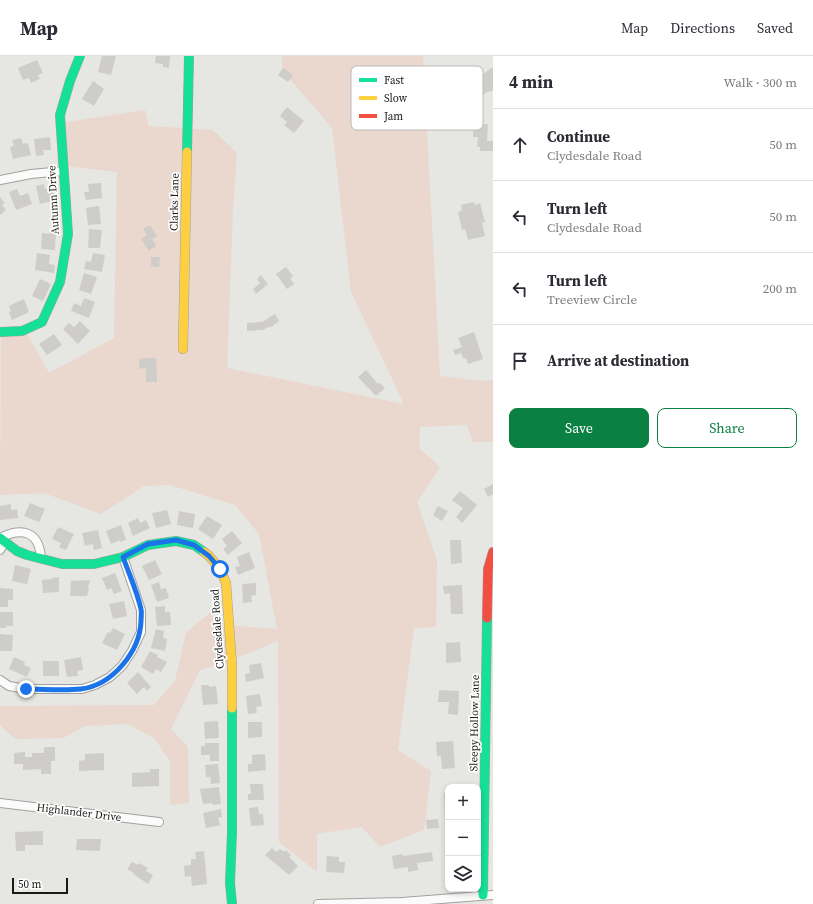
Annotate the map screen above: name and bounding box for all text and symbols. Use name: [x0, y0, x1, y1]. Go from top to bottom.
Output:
text: Map: [20, 15, 58, 41]
text: Map: [621, 18, 648, 38]
text: Directions: [670, 18, 735, 38]
text: Saved: [757, 18, 793, 38]
legend: [351, 66, 483, 130]
text: 4 min: [509, 70, 553, 94]
text: Fast: [384, 73, 404, 88]
text: Walk · 300 m: [724, 74, 797, 91]
text: Slow: [384, 91, 408, 106]
text: Jam: [383, 109, 403, 124]
text: Continue: [547, 126, 610, 147]
icon: ahead: [509, 134, 531, 156]
text: 50 m: [769, 136, 797, 153]
text: Clydesdale Road: [547, 147, 642, 164]
street label: Autumn Drive: [44, 165, 63, 235]
street label: Clarks Lane: [166, 173, 183, 231]
text: Turn left: [547, 198, 607, 219]
icon: left: [509, 206, 531, 228]
text: 50 m: [769, 208, 797, 225]
text: Clydesdale Road: [547, 219, 642, 236]
text: Turn left: [547, 270, 607, 291]
icon: left: [509, 278, 531, 300]
text: 200 m: [763, 280, 797, 297]
text: Treeview Circle: [547, 291, 637, 308]
icon: arrive: [509, 350, 531, 372]
text: Arrive at destination: [547, 350, 689, 371]
button: Save: [509, 408, 649, 448]
button: Share: [657, 408, 797, 448]
route start: [211, 560, 229, 578]
street label: Clydesdale Road: [207, 588, 228, 670]
street label: Sleepy Hollow Lane: [466, 674, 483, 771]
route end: [17, 680, 35, 698]
map controls: [445, 784, 481, 892]
button: +: [445, 784, 481, 820]
street label: Highlander Drive: [36, 800, 122, 825]
button: −: [445, 820, 481, 856]
button: layers: [445, 856, 481, 892]
scale bar: [12, 876, 68, 895]
text: 50 m: [18, 877, 41, 892]

